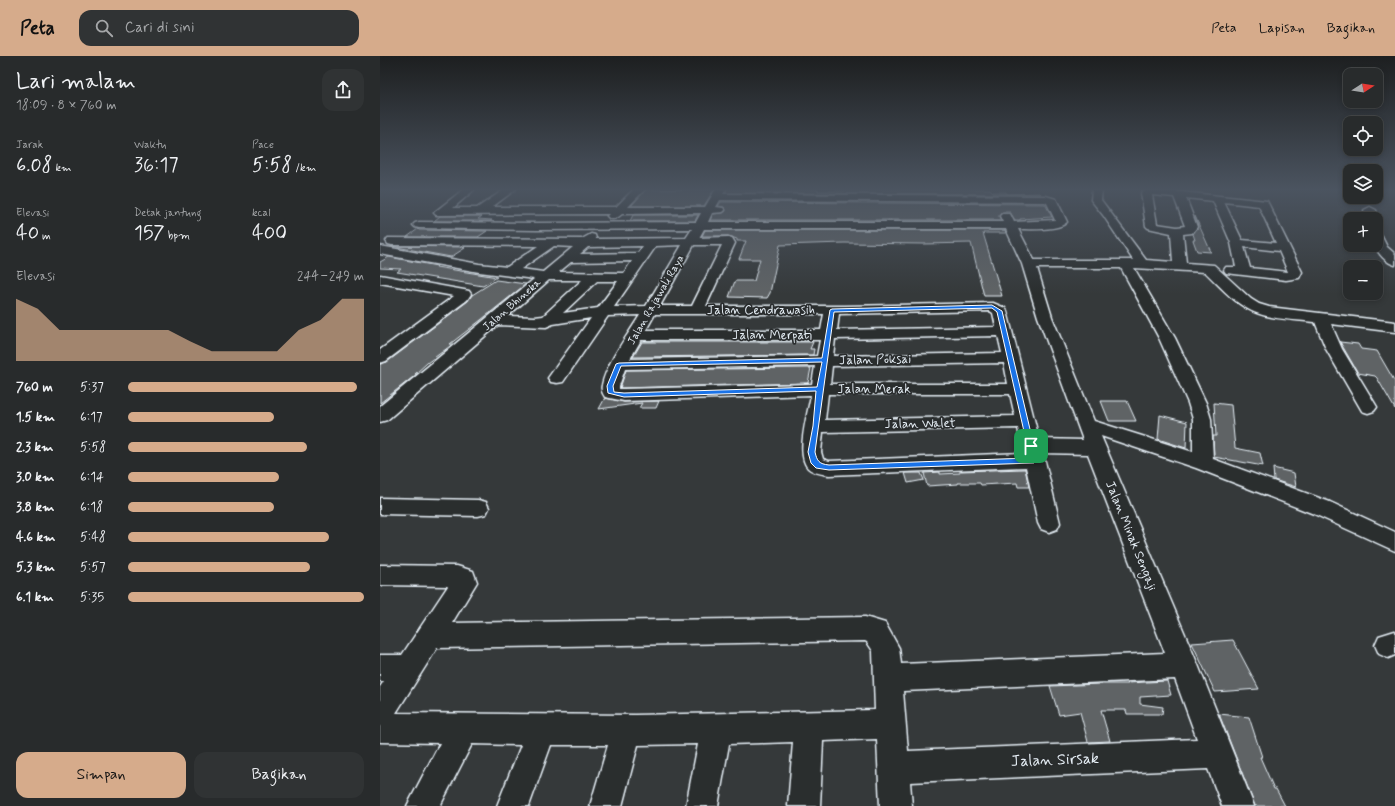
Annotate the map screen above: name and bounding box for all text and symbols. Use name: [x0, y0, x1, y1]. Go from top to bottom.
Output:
search box: [79, 10, 359, 46]
text: Peta: [20, 16, 55, 41]
icon: search: [93, 17, 115, 39]
text: Cari di sini: [125, 18, 195, 38]
text: Peta: [1211, 19, 1237, 37]
text: Lapisan: [1259, 19, 1305, 37]
text: Bagikan: [1327, 19, 1375, 37]
text: Lari malam: [16, 68, 136, 96]
north arrow: [1343, 68, 1383, 108]
map controls: [1343, 68, 1383, 300]
button: share: [322, 69, 364, 111]
text: 18:09 · 8 × 760 m: [16, 97, 116, 114]
button: locate: [1343, 116, 1383, 156]
text: Jarak: [16, 138, 43, 152]
text: Waktu: [134, 138, 166, 152]
text: Pace: [252, 138, 274, 152]
text: 6.08: [16, 152, 53, 179]
text: 36:17: [134, 152, 178, 179]
text: 5:58: [252, 152, 292, 179]
text: km: [53, 161, 72, 175]
text: /km: [292, 161, 316, 175]
button: layers: [1343, 164, 1383, 204]
text: Elevasi: [16, 206, 49, 220]
text: Detak jantung: [134, 206, 202, 220]
text: kcal: [252, 206, 270, 220]
button: +: [1343, 212, 1383, 252]
text: 40: [16, 220, 39, 247]
text: 157: [134, 220, 165, 247]
text: 400: [252, 220, 287, 247]
text: m: [39, 229, 51, 243]
text: bpm: [165, 229, 190, 243]
street label: Jalan Rajawali Raya: [625, 253, 687, 347]
button: −: [1343, 260, 1383, 300]
text: Elevasi: [16, 268, 55, 285]
text: 244–249 m: [297, 268, 364, 285]
street label: Jalan Bhineka: [480, 276, 544, 334]
street label: Jalan Cendrawasih: [707, 302, 815, 319]
street label: Jalan Merpati: [732, 327, 812, 344]
street label: Jalan Poksai: [839, 351, 911, 369]
text: 760 m: [16, 379, 53, 396]
text: 5:37: [80, 379, 104, 396]
street label: Jalan Merak: [837, 381, 911, 398]
text: 1.5 km: [16, 409, 55, 426]
text: 6:17: [80, 409, 102, 426]
street label: Jalan Walet: [884, 415, 956, 433]
pin: [1014, 429, 1048, 463]
icon: arrive: [1020, 435, 1042, 457]
text: 2.3 km: [16, 439, 53, 456]
text: 5:58: [80, 439, 106, 456]
text: 3.0 km: [16, 469, 54, 486]
text: 6:14: [80, 469, 104, 486]
street label: Jalan Minak Sengaji: [1100, 479, 1161, 594]
text: 3.8 km: [16, 499, 54, 516]
text: 6:18: [80, 499, 103, 516]
text: 4.6 km: [16, 529, 55, 546]
text: 5:48: [80, 529, 106, 546]
text: 5.3 km: [16, 559, 55, 576]
text: 5:57: [80, 559, 106, 576]
text: 6.1 km: [16, 589, 54, 606]
text: 5:35: [80, 589, 104, 606]
street label: Jalan Sirsak: [1011, 748, 1099, 772]
button: Simpan: [16, 752, 186, 798]
button: Bagikan: [194, 752, 364, 798]

